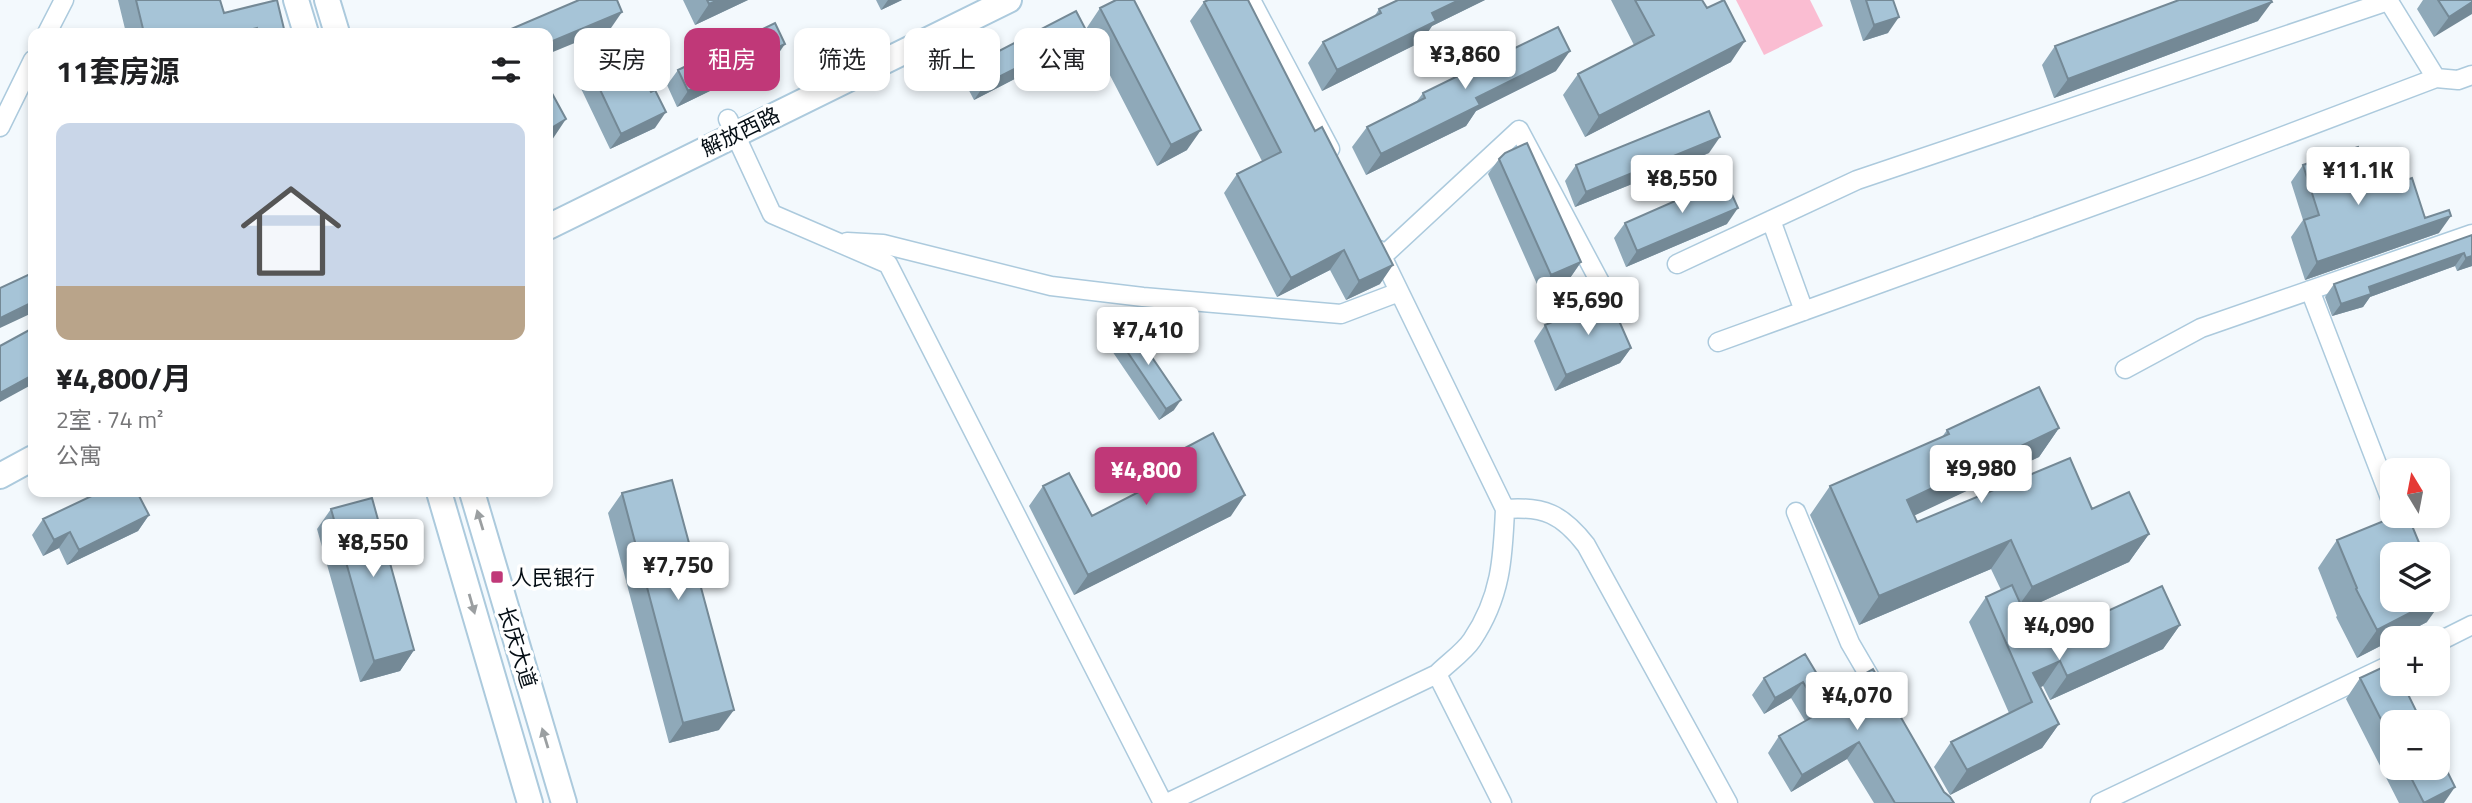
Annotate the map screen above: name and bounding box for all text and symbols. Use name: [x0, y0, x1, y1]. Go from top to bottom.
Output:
chip: 买房: [574, 28, 670, 91]
chip: 租房: [684, 28, 780, 91]
chip: 筛选: [794, 28, 890, 91]
chip: 新上: [904, 28, 1000, 91]
chip: 公寓: [1014, 28, 1110, 91]
pin: ¥3,860: [1408, 32, 1522, 91]
text: ¥3,860: [1430, 36, 1500, 71]
text: 11套房源: [56, 48, 180, 94]
icon: filters: [487, 51, 525, 89]
street label: 解放西路: [695, 98, 785, 164]
pin: ¥11.1K: [2301, 148, 2415, 207]
text: ¥11.1K: [2322, 152, 2394, 187]
pin: ¥8,550: [1625, 156, 1739, 215]
text: ¥8,550: [1647, 160, 1717, 195]
icon: home: [228, 168, 354, 294]
pin: ¥5,690: [1531, 278, 1645, 337]
text: ¥5,690: [1553, 282, 1623, 317]
pin: ¥7,410: [1091, 308, 1205, 367]
text: ¥7,410: [1113, 312, 1183, 347]
text: ¥4,800/月: [56, 355, 192, 401]
text: 2室 · 74 m²: [56, 402, 163, 437]
text: 公寓: [56, 438, 102, 473]
pin: ¥9,980: [1924, 446, 2038, 505]
pin: ¥4,800: [1089, 448, 1203, 507]
text: ¥9,980: [1946, 450, 2016, 485]
text: ¥4,800: [1111, 452, 1181, 487]
north arrow: [2380, 458, 2450, 528]
map controls: [2380, 458, 2450, 780]
one-way arrow: [474, 509, 484, 530]
pin: ¥8,550: [316, 520, 430, 579]
text: ¥8,550: [338, 524, 408, 559]
pin: ¥7,750: [621, 542, 735, 602]
button: layers: [2380, 542, 2450, 612]
text: ¥7,750: [643, 547, 713, 582]
place label: 人民银行: [511, 561, 595, 593]
marker: 人民银行: [489, 569, 505, 585]
one-way arrow: [467, 594, 477, 615]
street label: 长庆大道: [490, 602, 546, 692]
pin: ¥4,090: [2002, 602, 2116, 662]
text: ¥4,090: [2024, 607, 2094, 642]
button: +: [2380, 626, 2450, 696]
pin: ¥4,070: [1800, 672, 1914, 732]
text: ¥4,070: [1822, 677, 1892, 712]
button: −: [2380, 710, 2450, 780]
one-way arrow: [539, 727, 549, 748]

